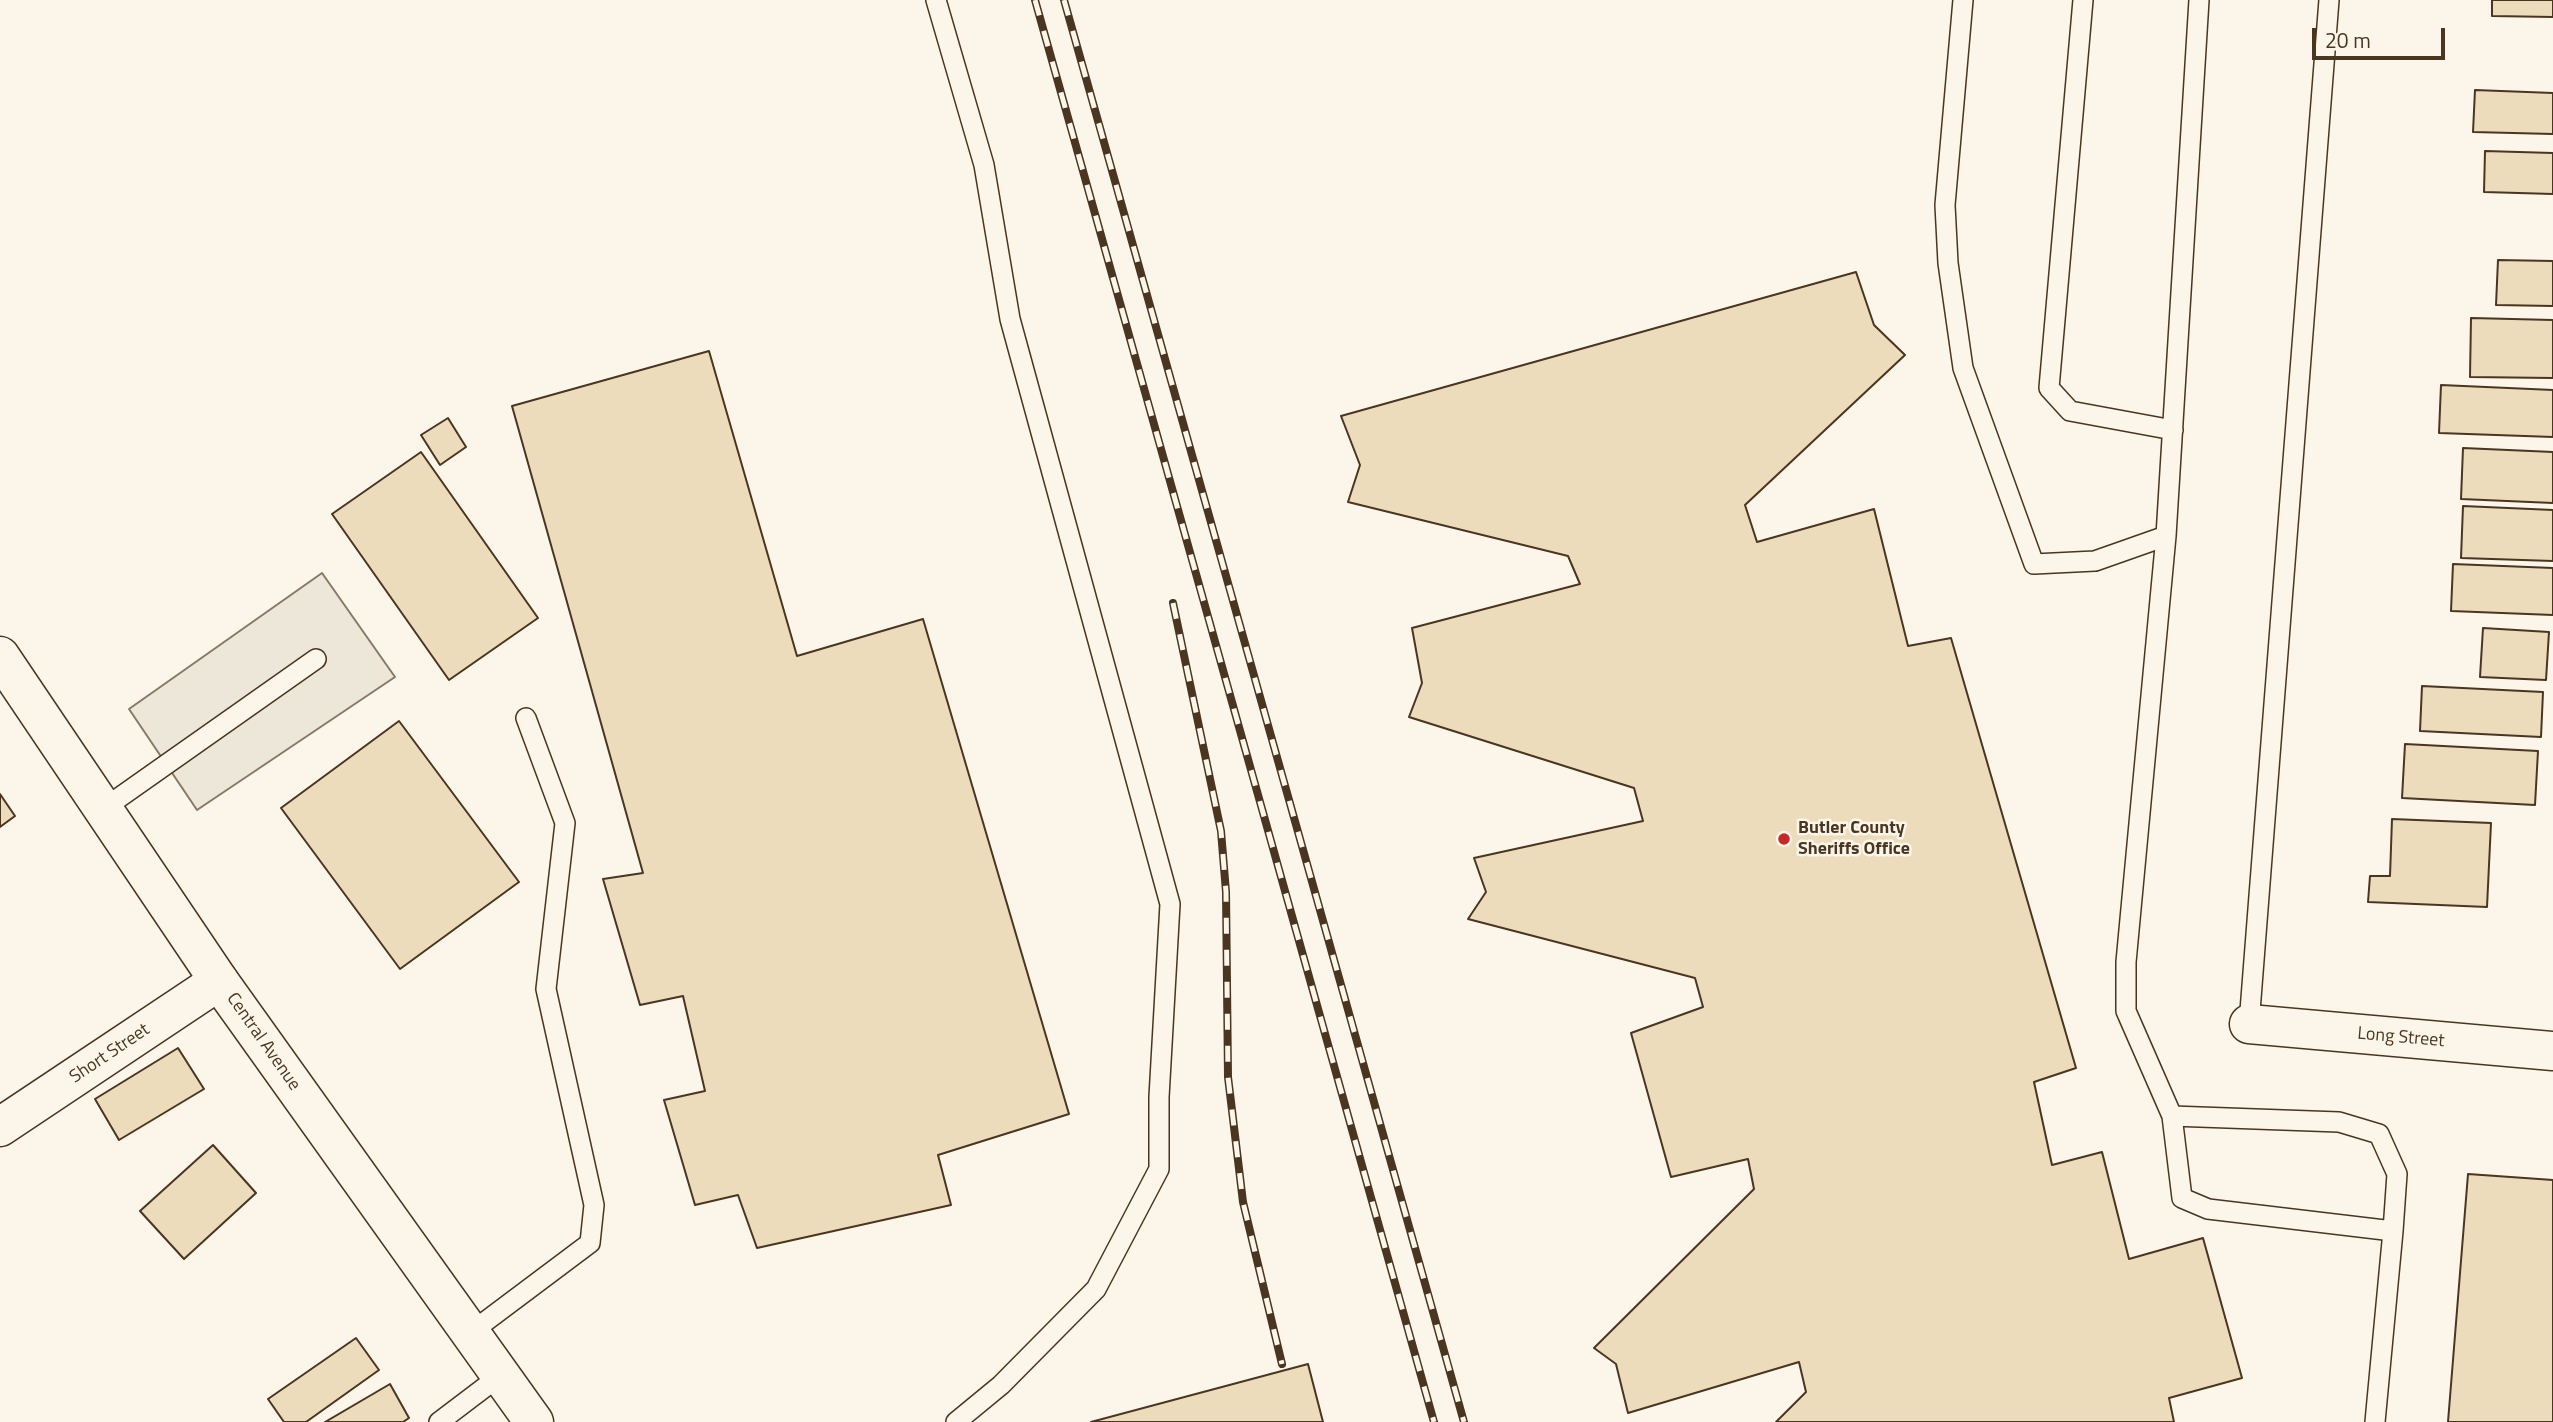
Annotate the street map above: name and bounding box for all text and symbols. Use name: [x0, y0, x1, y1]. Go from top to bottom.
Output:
scale bar: [2315, 14, 2448, 58]
text: 20 m: [2325, 24, 2371, 56]
place label: Butler County Sheriffs Office: [1798, 818, 1910, 860]
marker: Butler County Sheriffs Office: [1776, 831, 1792, 847]
street label: Central Avenue: [221, 989, 305, 1095]
street label: Short Street: [66, 1019, 154, 1089]
street label: Long Street: [2357, 1023, 2445, 1053]

